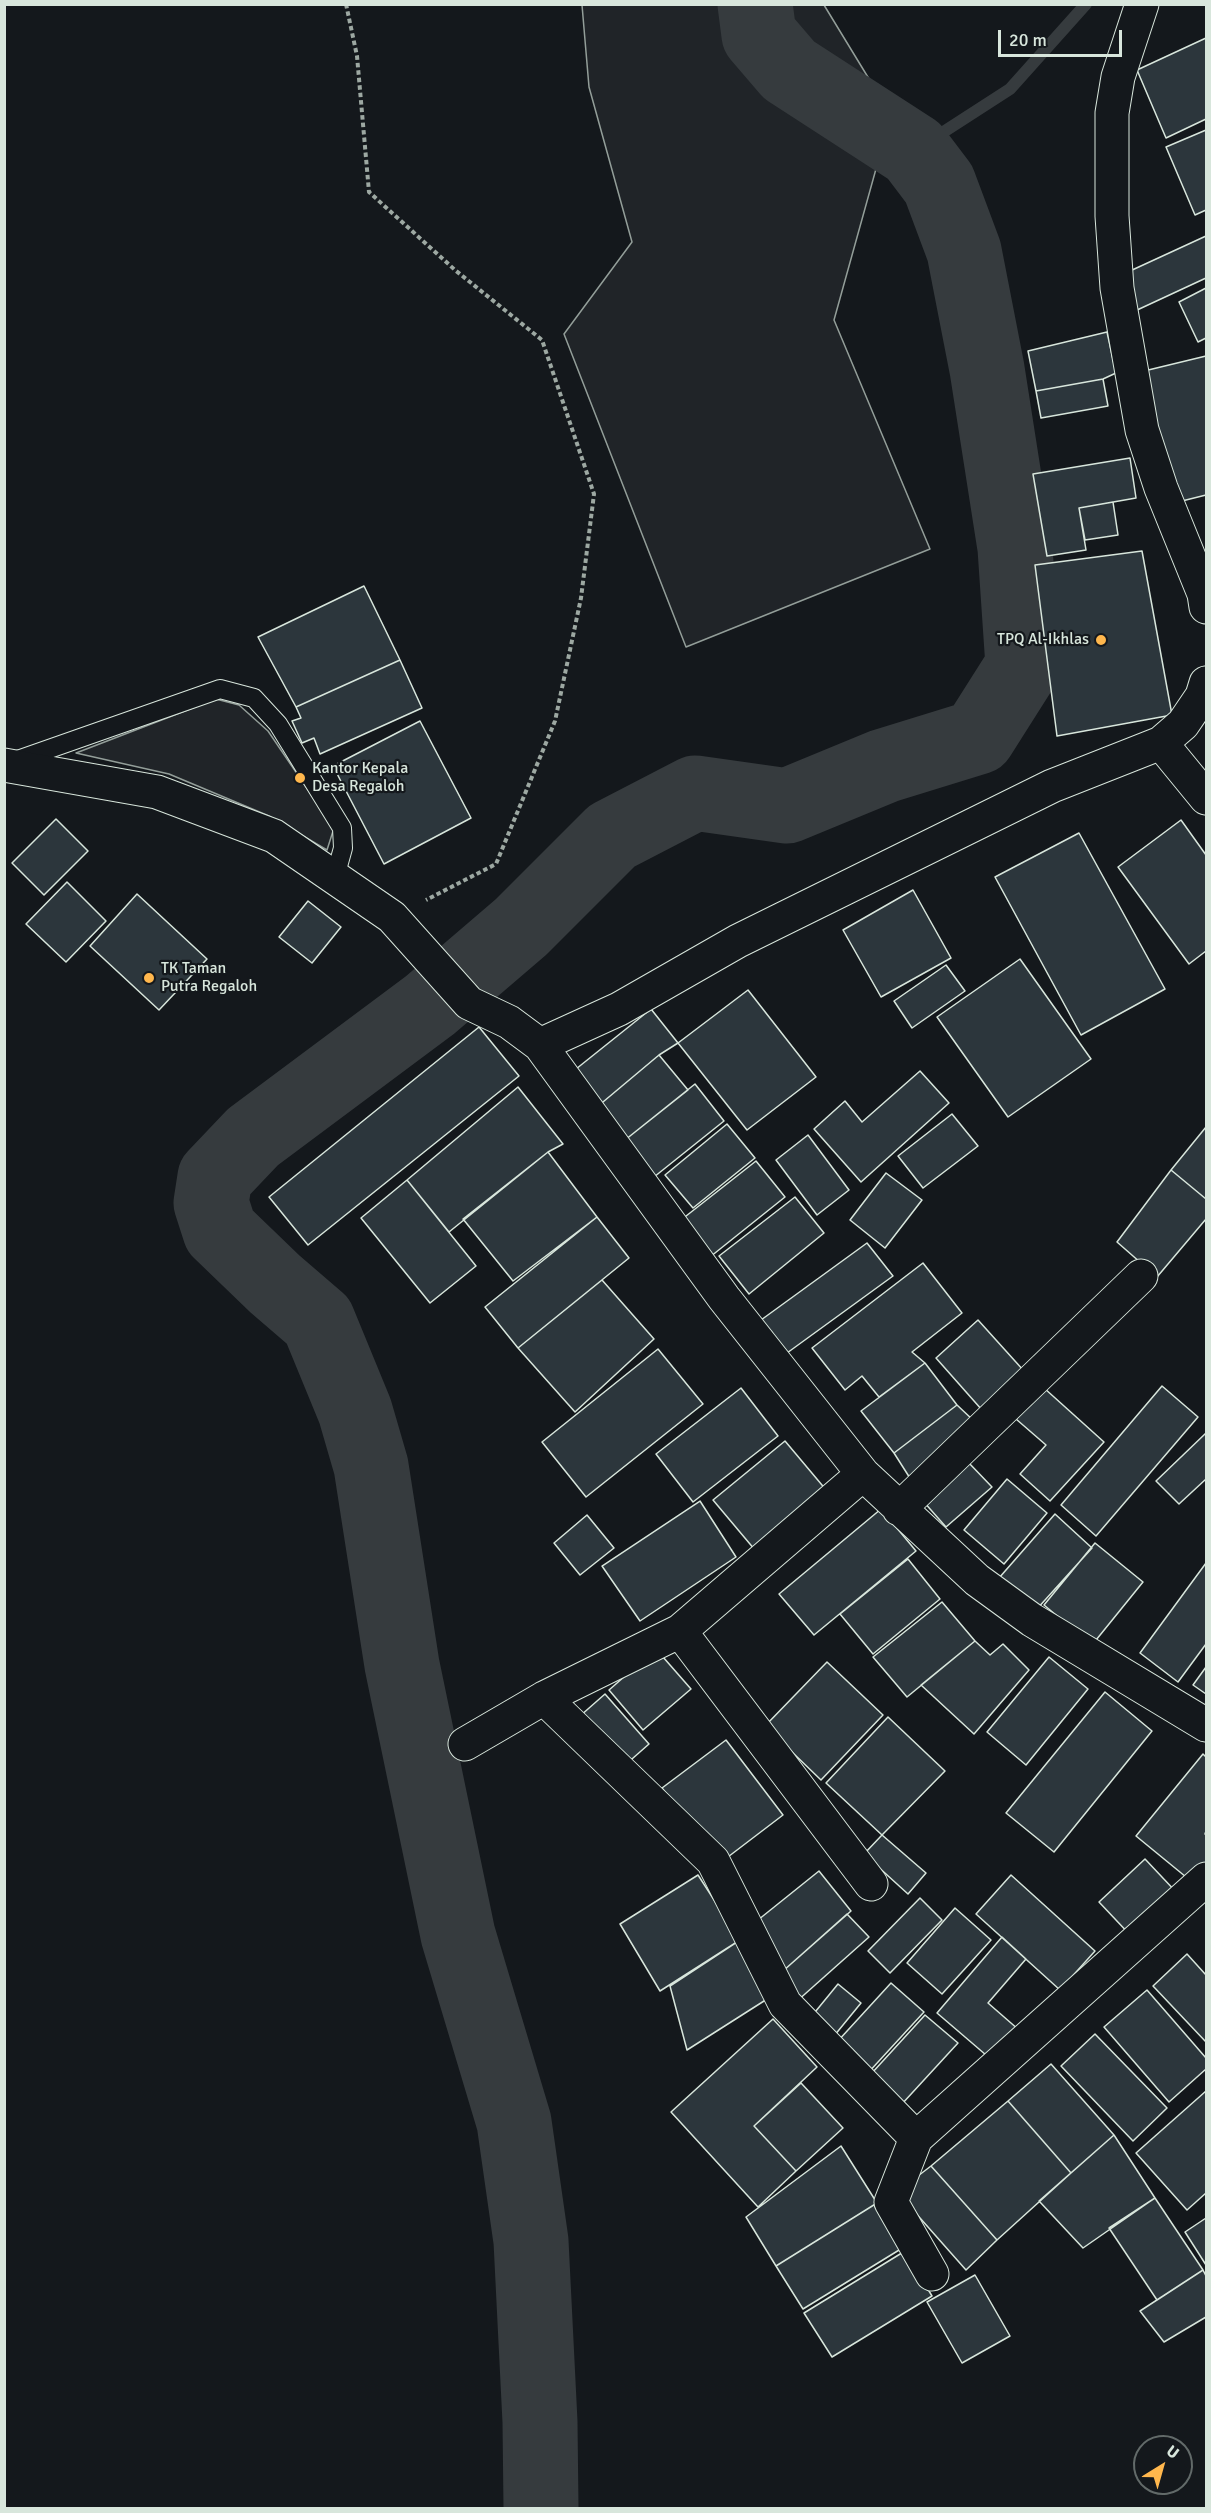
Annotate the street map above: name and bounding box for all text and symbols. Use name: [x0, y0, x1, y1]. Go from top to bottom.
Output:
scale bar: [1001, 18, 1126, 56]
text: 20 m: [1009, 29, 1047, 51]
place label: TPQ Al-Ikhlas: [997, 630, 1089, 650]
marker: TPQ Al-Ikhlas: [1094, 633, 1108, 647]
place label: Kantor Kepala Desa Regaloh: [312, 759, 408, 797]
marker: Kantor Kepala Desa Regaloh: [293, 771, 307, 785]
place label: TK Taman Putra Regaloh: [161, 959, 257, 997]
marker: TK Taman Putra Regaloh: [142, 971, 156, 985]
north arrow: [1133, 2435, 1193, 2495]
text: U: [1162, 2441, 1183, 2463]

